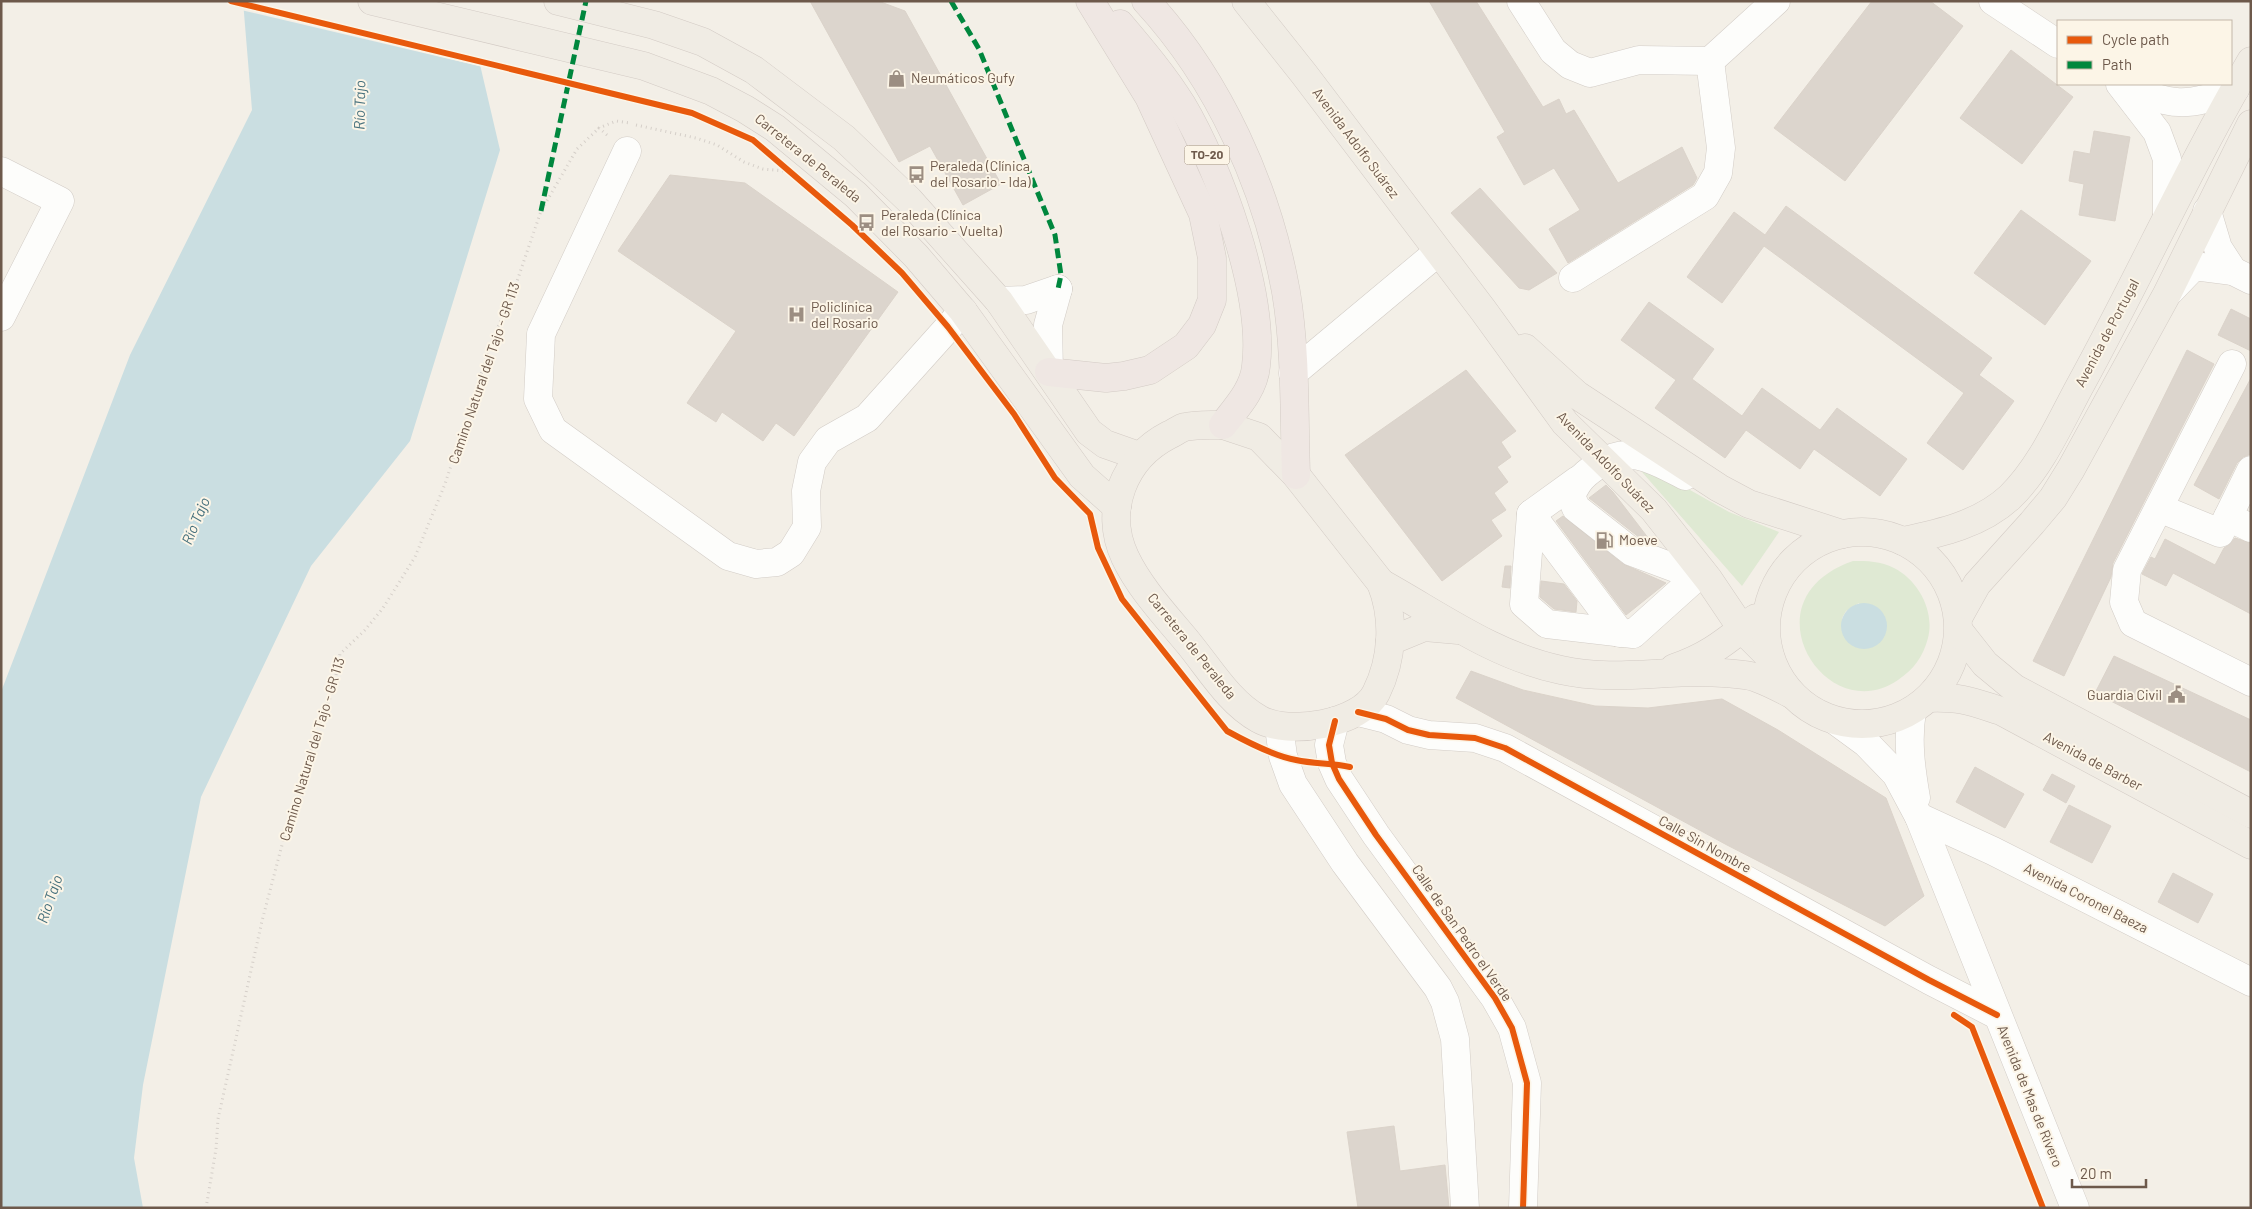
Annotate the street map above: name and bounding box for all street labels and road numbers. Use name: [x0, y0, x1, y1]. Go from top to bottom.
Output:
street label: Avenida Adolfo Suárez: [1309, 84, 1403, 201]
street label: Carretera de Peraleda: [752, 110, 865, 206]
road number: TO-20: [1184, 146, 1230, 164]
street label: Avenida de Portugal: [2071, 276, 2142, 390]
street label: Camino Natural del Tajo - GR 113: [444, 280, 523, 466]
street label: Avenida Adolfo Suárez: [1554, 408, 1659, 516]
street label: Carretera de Peraleda: [1144, 589, 1240, 702]
street label: Camino Natural del Tajo - GR 113: [275, 655, 348, 843]
street label: Avenida de Barber: [2041, 727, 2146, 794]
street label: Calle Sin Nombre: [1656, 811, 1754, 876]
street label: Avenida Coronel Baeza: [2021, 859, 2151, 936]
street label: Calle de San Pedro el Verde: [1409, 861, 1516, 1004]
street label: Avenida de Mas de Rivero: [1994, 1022, 2067, 1169]

